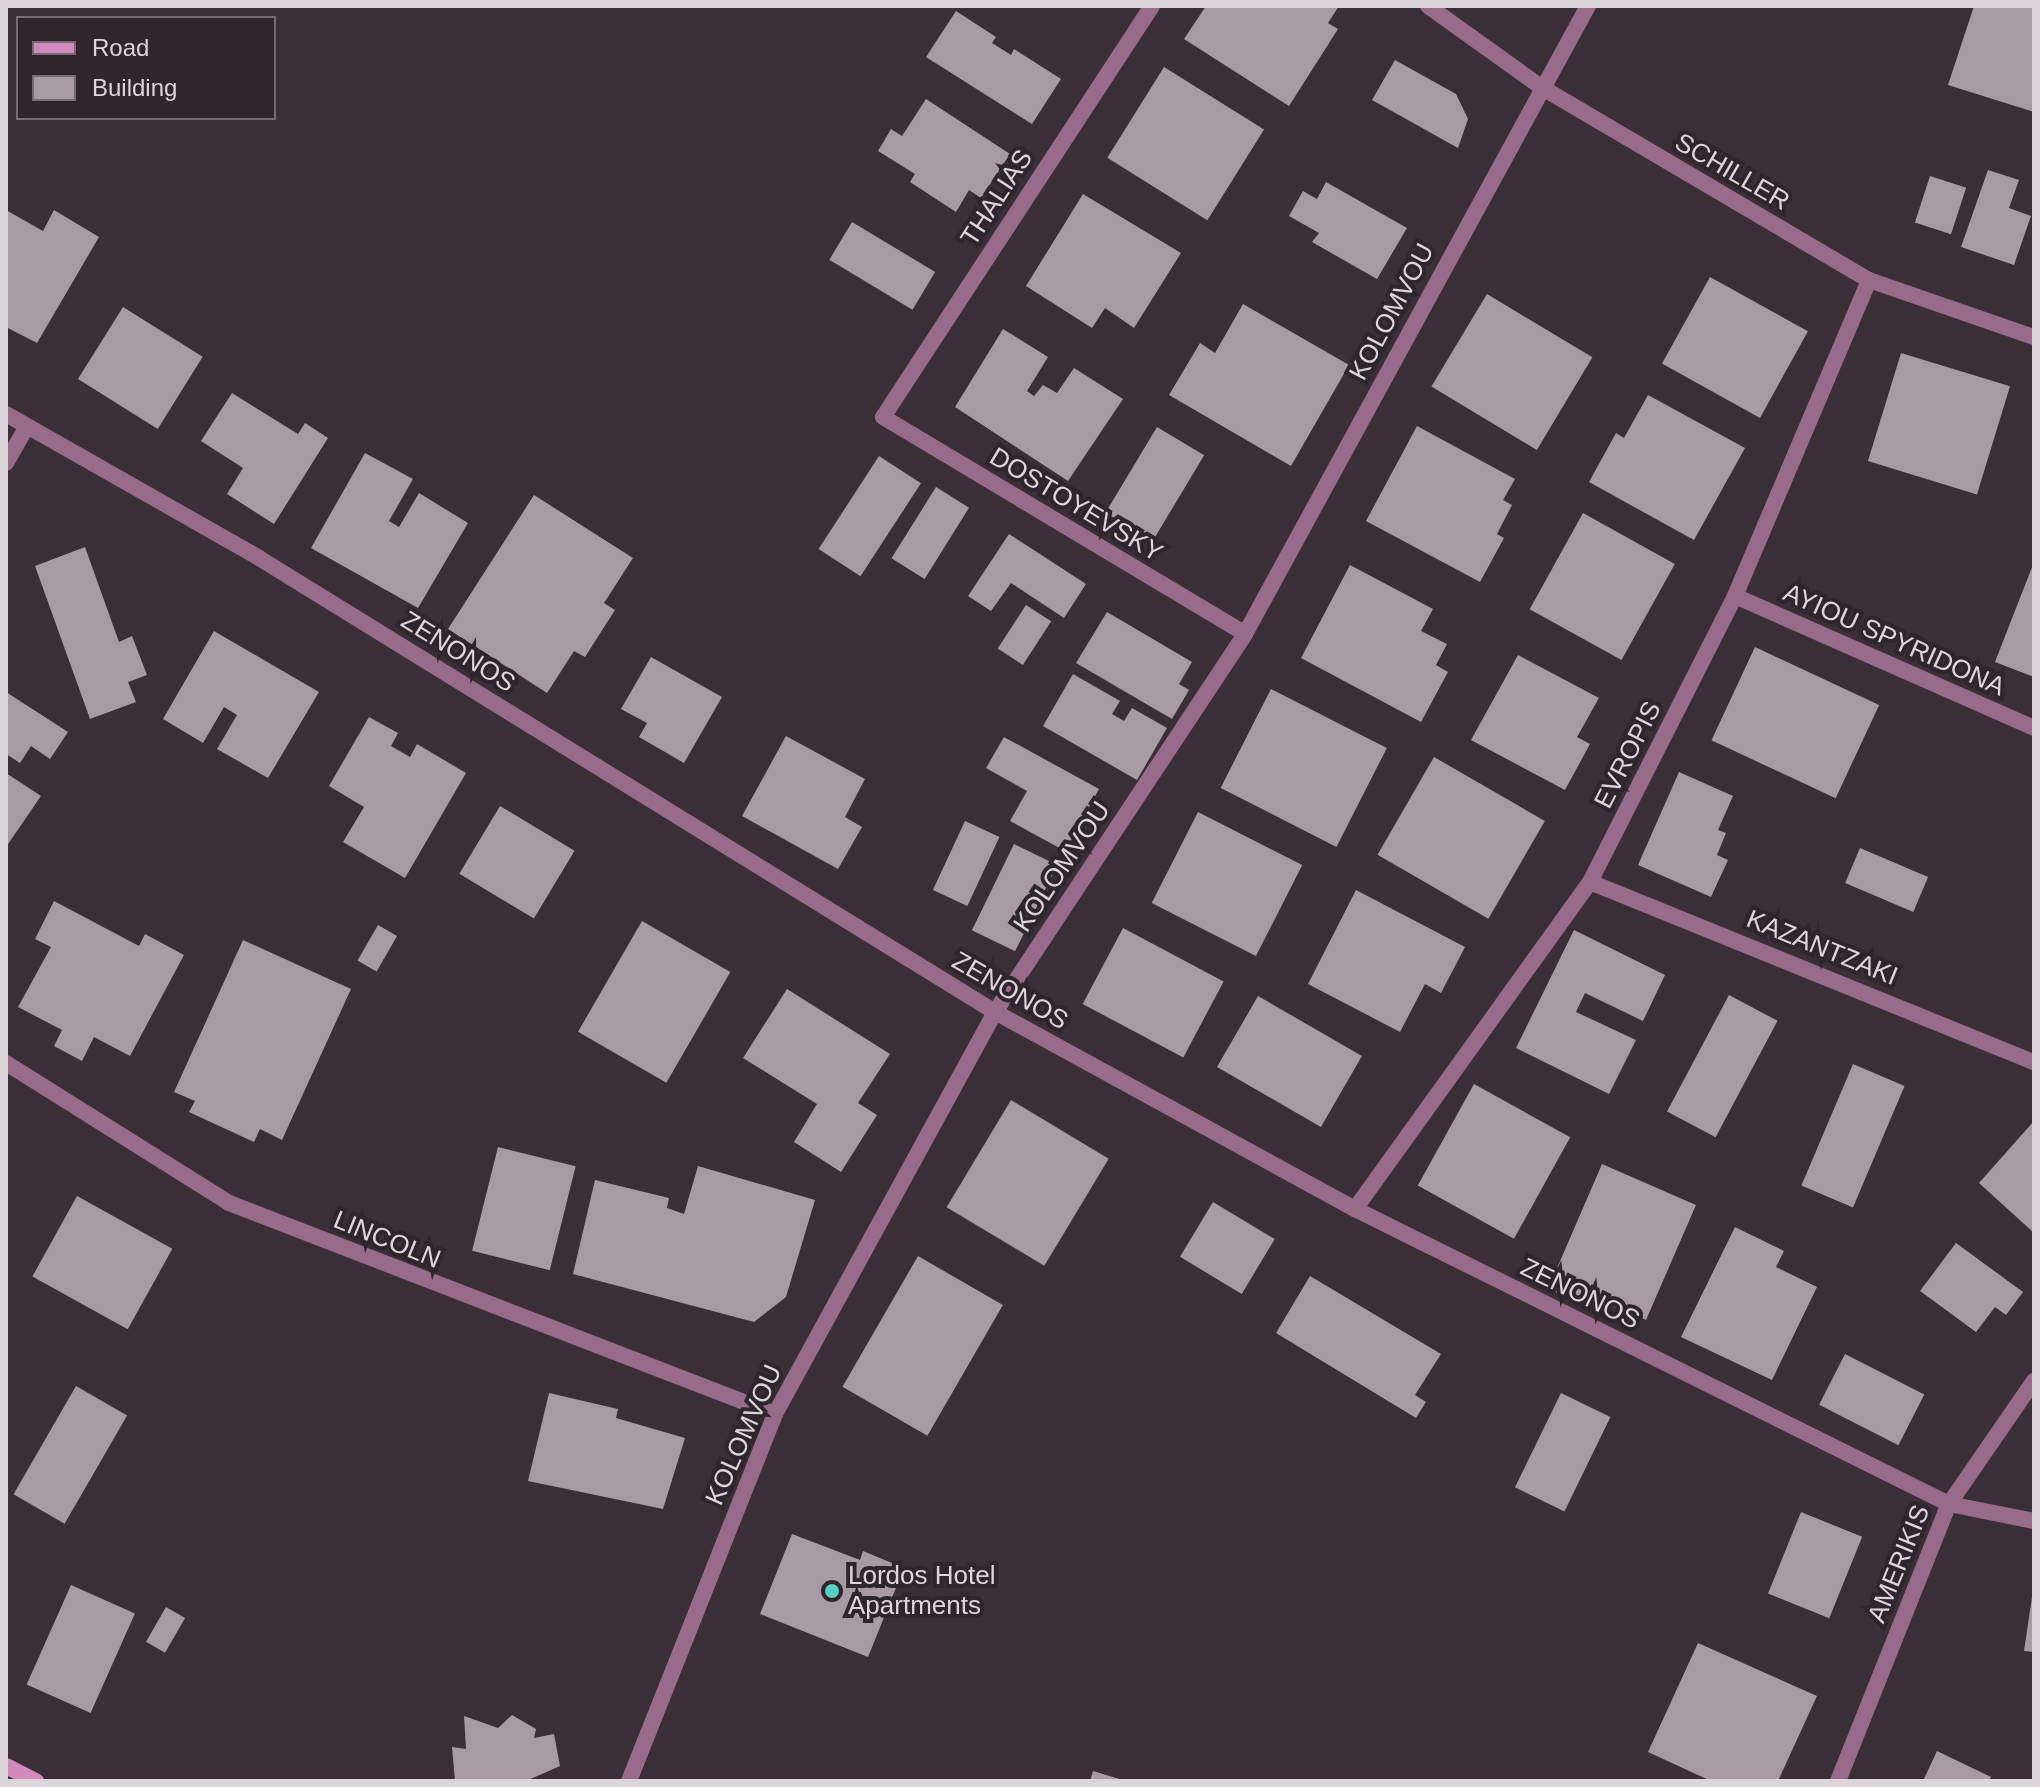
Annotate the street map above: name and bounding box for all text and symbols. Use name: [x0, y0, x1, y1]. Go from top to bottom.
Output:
legend: [16, 16, 276, 120]
text: Road: [92, 34, 149, 61]
text: Building: [92, 74, 177, 101]
street label: SCHILLER: [1669, 127, 1795, 217]
street label: THALIAS: [954, 144, 1040, 252]
street label: KOLOMVOU: [1343, 238, 1441, 386]
street label: DOSTOYEVSKY: [984, 441, 1168, 569]
street label: AYIOU SPYRIDONA: [1778, 577, 2010, 703]
street label: ZENONOS: [395, 605, 521, 699]
street label: EVROPIS: [1588, 696, 1668, 814]
street label: KOLOMVOU: [1007, 796, 1117, 938]
street label: KAZANTZAKI: [1742, 904, 1902, 992]
street label: ZENONOS: [947, 945, 1073, 1037]
street label: LINCOLN: [329, 1204, 445, 1276]
street label: ZENONOS: [1515, 1252, 1645, 1336]
street label: KOLOMVOU: [699, 1360, 789, 1510]
street label: AMERIKIS: [1861, 1501, 1937, 1627]
place label: Lordos Hotel Apartments: [848, 1560, 995, 1622]
marker: Lordos Hotel Apartments: [823, 1582, 841, 1600]

